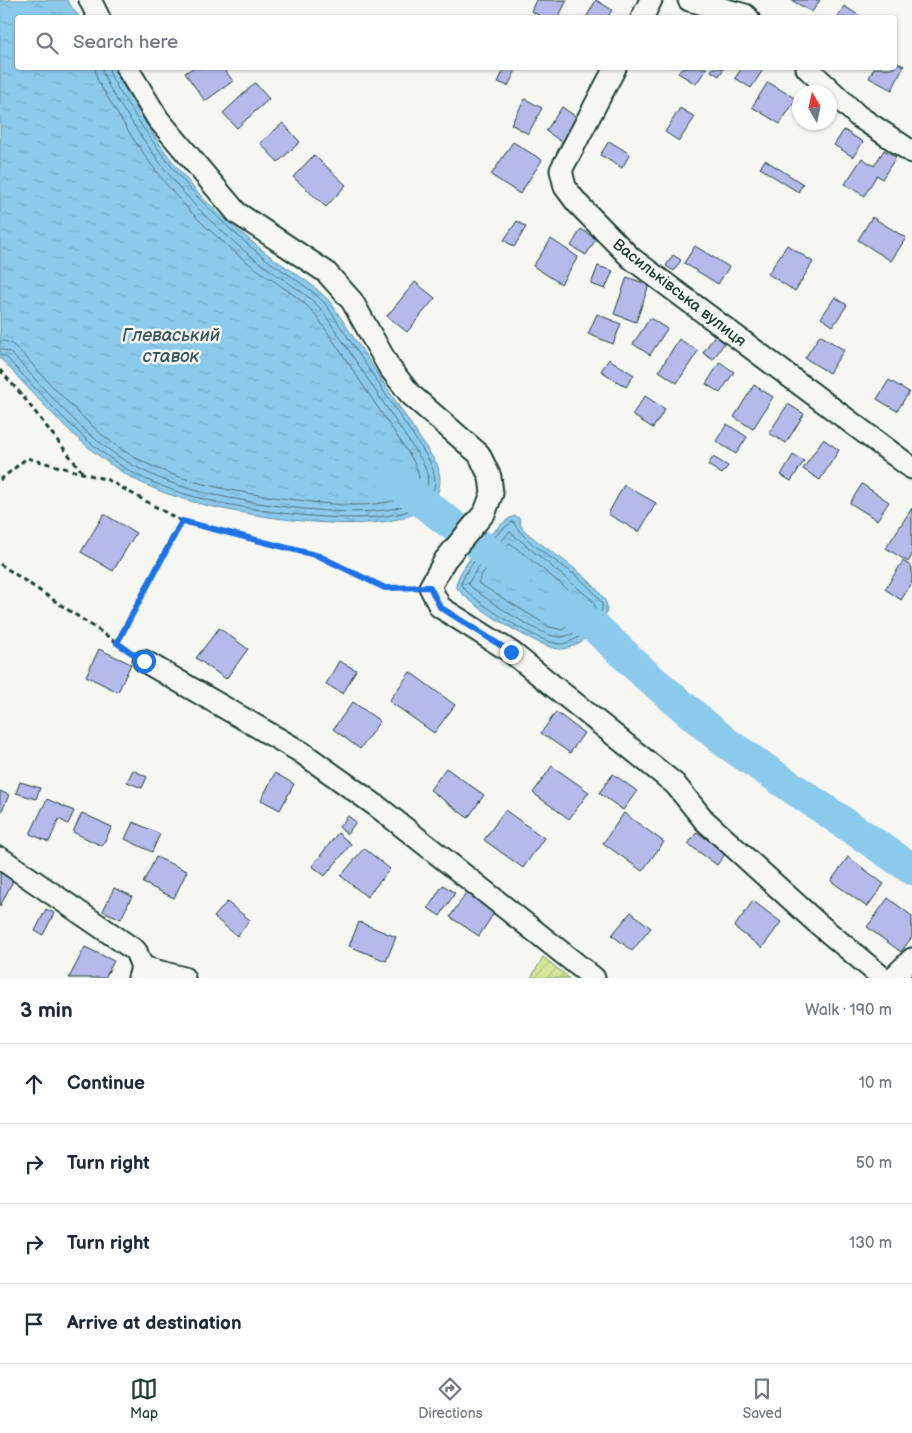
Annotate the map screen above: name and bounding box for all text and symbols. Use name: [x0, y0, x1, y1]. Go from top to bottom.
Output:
search box: [15, 15, 897, 70]
icon: search: [33, 29, 61, 57]
text: Search here: [73, 31, 178, 54]
north arrow: [792, 85, 837, 130]
street label: Васильківська вулиця: [609, 235, 750, 351]
water label: Глеваський ставок: [122, 325, 220, 367]
route end: [500, 641, 523, 664]
route start: [133, 650, 156, 673]
text: 3 min: [20, 998, 73, 1023]
text: Walk · 190 m: [805, 1001, 892, 1020]
icon: ahead: [20, 1070, 48, 1098]
text: Continue: [67, 1072, 145, 1095]
text: 10 m: [859, 1074, 892, 1093]
icon: right: [20, 1150, 48, 1178]
text: Turn right: [67, 1152, 150, 1175]
text: 50 m: [856, 1154, 892, 1173]
icon: right: [20, 1230, 48, 1258]
text: Turn right: [67, 1232, 150, 1255]
text: 130 m: [849, 1234, 892, 1253]
icon: arrive: [20, 1310, 48, 1338]
text: Arrive at destination: [67, 1312, 242, 1335]
tab: Map: [130, 1375, 158, 1422]
tab: Directions: [418, 1375, 483, 1422]
tab: Saved: [743, 1375, 782, 1422]

